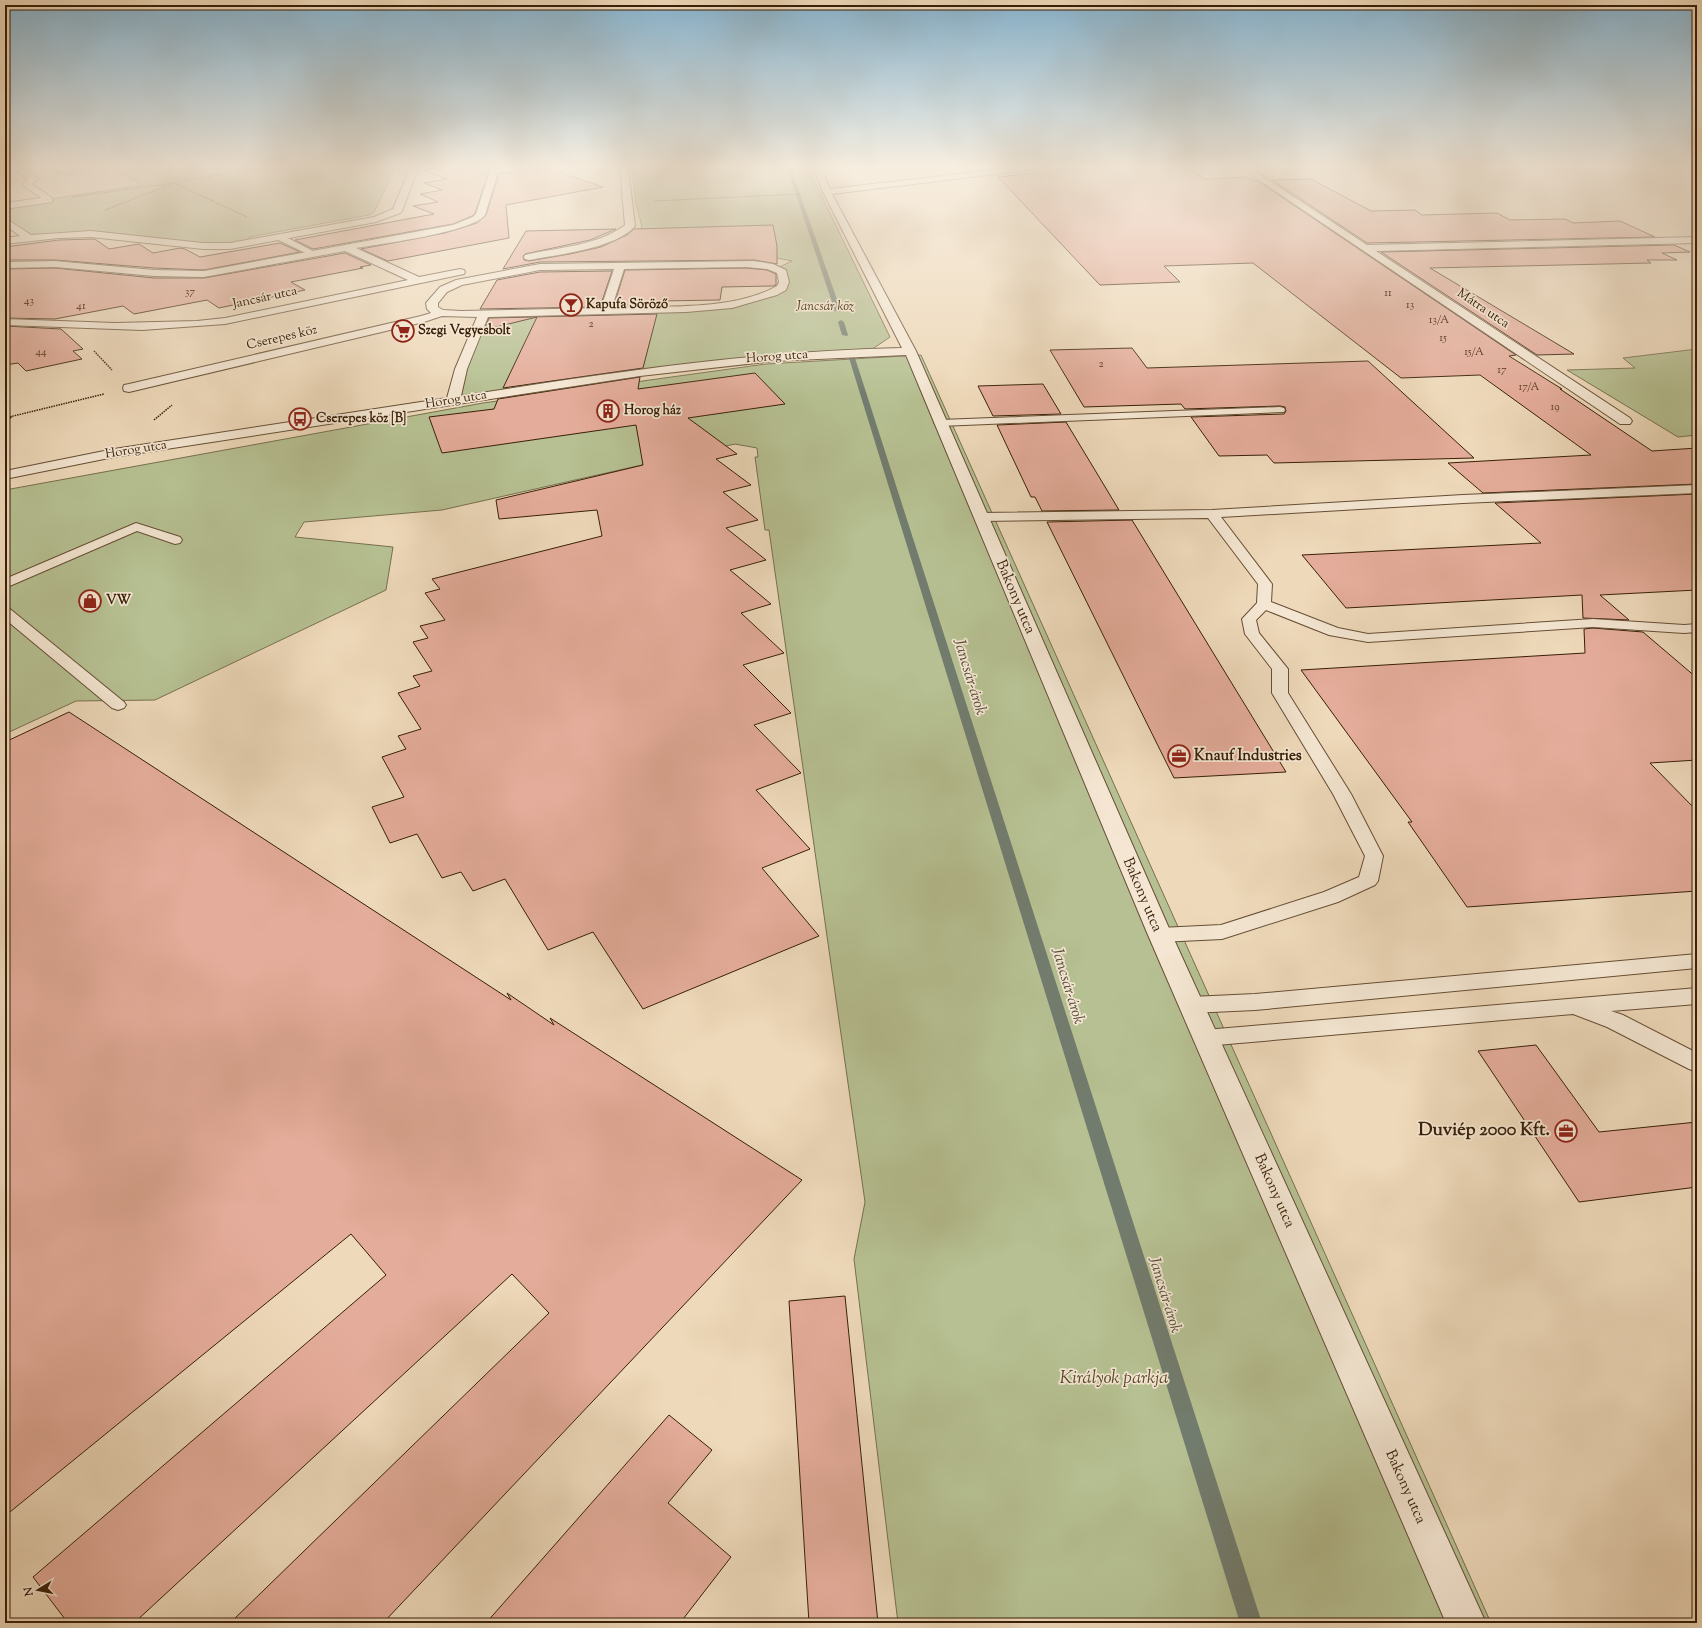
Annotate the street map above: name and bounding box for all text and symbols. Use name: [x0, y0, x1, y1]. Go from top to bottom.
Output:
street label: Jancsár utca: [230, 282, 299, 314]
house number: 37: [185, 284, 195, 300]
house number: 11: [1384, 285, 1392, 301]
street label: Mátra utca: [1453, 285, 1513, 333]
bar icon: Kapufa Söröző: [558, 292, 584, 318]
house number: 43: [24, 293, 34, 309]
place label: Kapufa Söröző: [586, 296, 668, 314]
house number: 13: [1406, 297, 1414, 313]
house number: 41: [76, 298, 86, 314]
park label: Jancsár köz: [795, 298, 855, 316]
house number: 13/A: [1429, 312, 1449, 328]
house number: 2: [588, 316, 594, 332]
supermarket icon: Szegi Vegyesbolt: [390, 318, 416, 344]
street label: Cserepes köz: [245, 321, 319, 355]
place label: Szegi Vegyesbolt: [418, 322, 511, 340]
house number: 15: [1439, 330, 1447, 346]
house number: 44: [35, 344, 47, 360]
house number: 15/A: [1464, 344, 1484, 360]
street label: Horog utca: [745, 346, 809, 368]
house number: 2: [1098, 356, 1104, 372]
house number: 17: [1497, 362, 1507, 378]
house number: 17/A: [1518, 379, 1540, 395]
street label: Horog utca: [424, 386, 488, 414]
building icon: Horog ház: [595, 398, 621, 424]
house number: 19: [1551, 399, 1559, 415]
place label: Horog ház: [624, 402, 681, 420]
bus stop icon: Cserepes köz [B]: [287, 406, 313, 432]
place label: Cserepes köz [B]: [316, 410, 406, 428]
street label: Horog utca: [104, 436, 168, 464]
street label: Bakony utca: [990, 557, 1040, 638]
shop icon: VW: [77, 588, 103, 614]
place label: VW: [106, 592, 131, 610]
water label: Jancsár-árok: [946, 635, 991, 718]
office icon: Knauf Industries: [1166, 743, 1192, 769]
place label: Knauf Industries: [1194, 746, 1302, 767]
street label: Bakony utca: [1117, 855, 1167, 936]
water label: Jancsár-árok: [1044, 944, 1089, 1027]
place label: Duviép 2000 Kft.: [1418, 1118, 1550, 1144]
office icon: Duviép 2000 Kft.: [1553, 1118, 1579, 1144]
street label: Bakony utca: [1248, 1151, 1300, 1231]
water label: Jancsár-árok: [1141, 1253, 1186, 1336]
park label: Királyok parkja: [1060, 1366, 1168, 1392]
street label: Bakony utca: [1379, 1447, 1431, 1527]
north arrow: [18, 1570, 58, 1610]
text: N: [20, 1586, 38, 1598]

